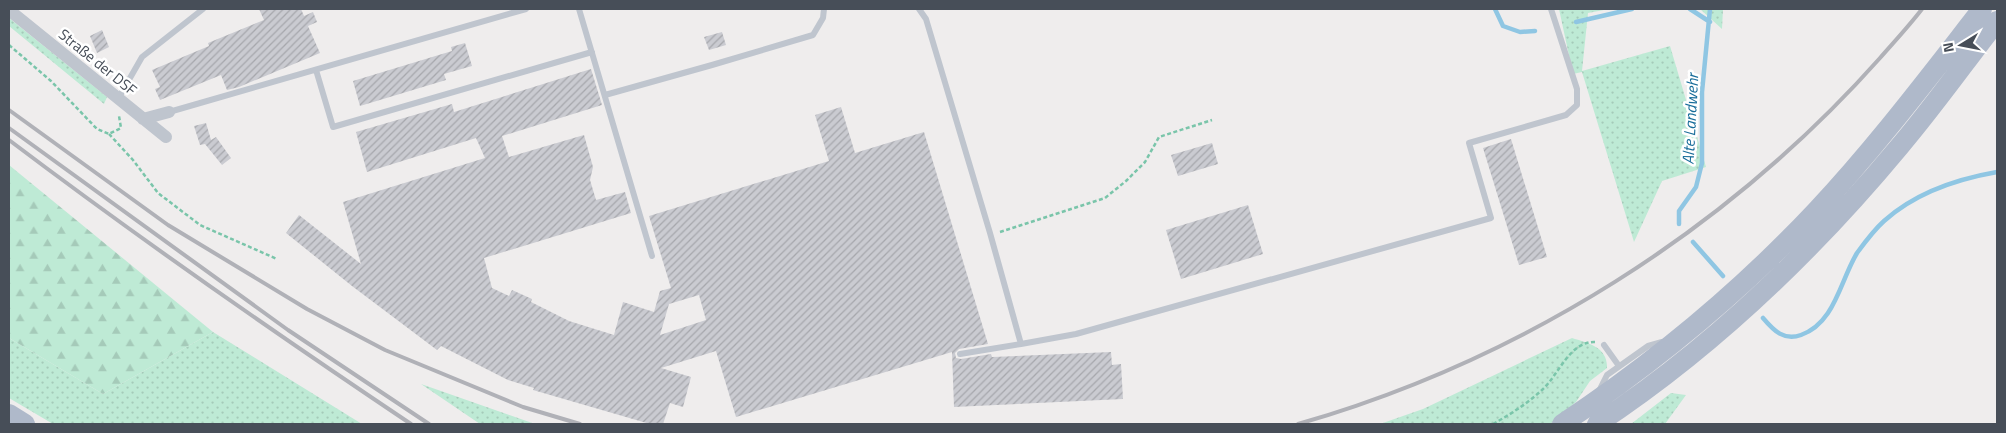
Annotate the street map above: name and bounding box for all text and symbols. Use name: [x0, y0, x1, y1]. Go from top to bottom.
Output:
north arrow: [1936, 20, 1986, 70]
street label: Straße der DSF: [54, 23, 142, 101]
text: N: [1937, 41, 1959, 54]
water label: Alte Landwehr: [1676, 71, 1704, 165]

